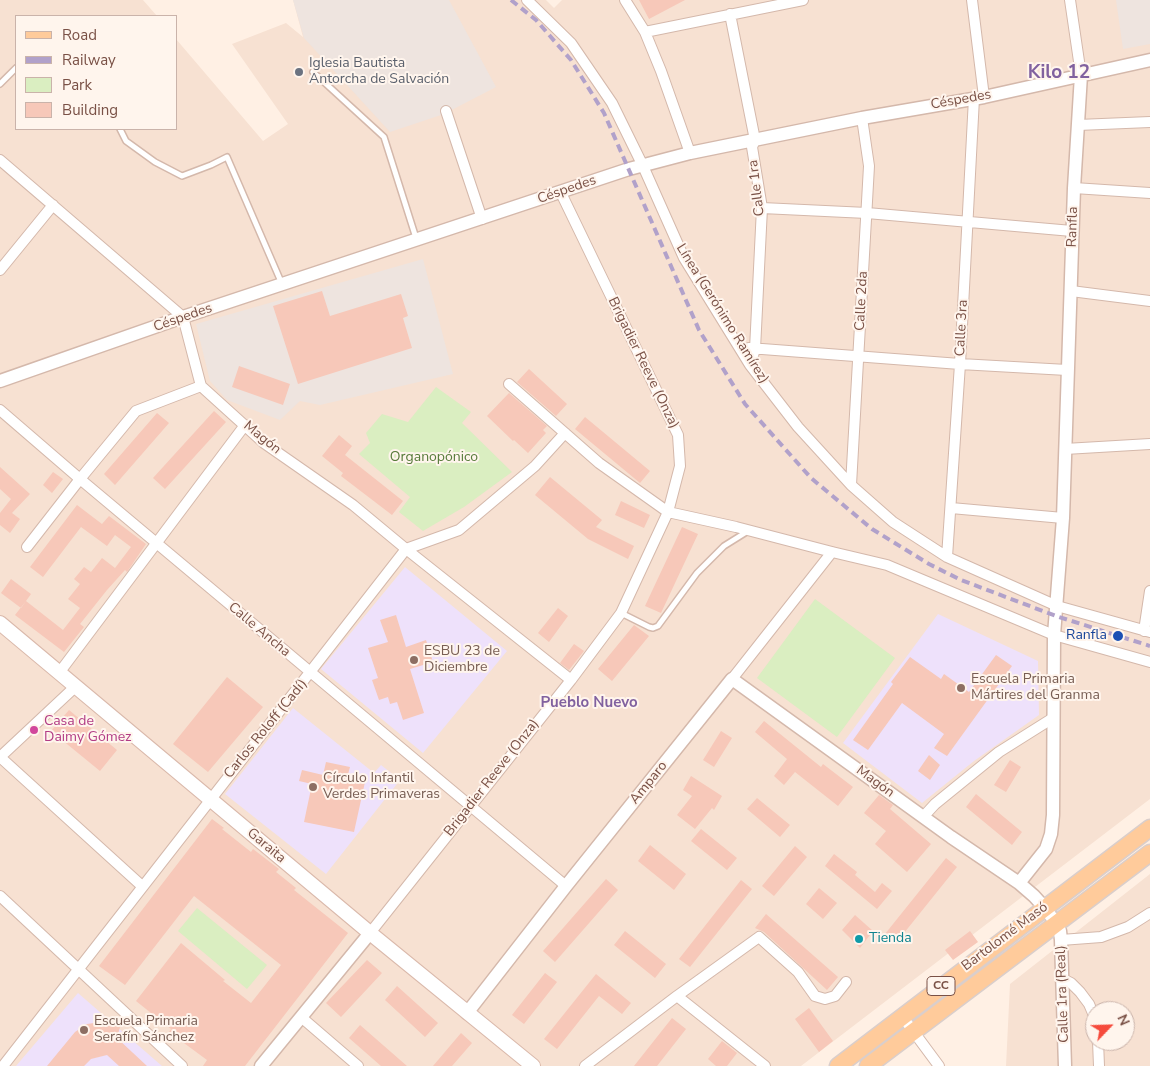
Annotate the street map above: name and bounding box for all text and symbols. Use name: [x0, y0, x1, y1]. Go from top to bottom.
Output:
legend: [15, 15, 178, 130]
text: Road: [62, 25, 97, 45]
text: Railway: [62, 50, 116, 70]
place label: Iglesia Bautista Antorcha de Salvación: [309, 56, 449, 88]
district label: Kilo 12: [1028, 62, 1090, 84]
marker: Iglesia Bautista Antorcha de Salvación: [293, 66, 305, 78]
text: Park: [62, 75, 92, 95]
street label: Céspedes: [929, 86, 993, 114]
text: Building: [62, 100, 118, 120]
street label: Calle 1ra: [745, 159, 769, 217]
street label: Céspedes: [535, 172, 599, 208]
street label: Ranfla: [1064, 206, 1082, 248]
street label: Línea (Gerónimo Ramírez): [672, 241, 772, 387]
street label: Calle 2da: [852, 271, 872, 331]
street label: Brigadier Reeve (Onza): [604, 294, 682, 432]
street label: Calle 3ra: [952, 299, 972, 357]
street label: Céspedes: [151, 300, 215, 336]
street label: Magón: [240, 418, 284, 458]
park label: Organopónico: [390, 450, 478, 466]
street label: Calle Ancha: [225, 599, 293, 661]
place label: Ranfla: [1066, 628, 1107, 644]
marker: Ranfla: [1111, 629, 1125, 643]
place label: ESBU 23 de Diciembre: [424, 644, 500, 676]
marker: ESBU 23 de Diciembre: [408, 654, 420, 666]
place label: Escuela Primaria Mártires del Granma: [971, 672, 1100, 704]
street label: Carlos Roloff (Cadí): [221, 676, 311, 782]
marker: Escuela Primaria Mártires del Granma: [955, 682, 967, 694]
district label: Pueblo Nuevo: [540, 694, 638, 712]
place label: Casa de Daimy Gómez: [44, 714, 132, 746]
street label: Brigadier Reeve (Onza): [441, 716, 543, 840]
marker: Casa de Daimy Gómez: [28, 724, 40, 736]
street label: Amparo: [627, 758, 671, 808]
street label: Magón: [853, 762, 897, 802]
place label: Círculo Infantil Verdes Primaveras: [323, 771, 440, 804]
marker: Círculo Infantil Verdes Primaveras: [307, 781, 319, 793]
street label: Garaita: [243, 825, 289, 867]
street label: Bartolomé Masó: [959, 899, 1051, 975]
place label: Tienda: [869, 931, 912, 947]
marker: Tienda: [853, 933, 865, 945]
street label: Calle 1ra (Real): [1053, 945, 1073, 1043]
road number: CC: [927, 976, 955, 996]
north arrow: [1085, 1001, 1135, 1051]
text: N: [1112, 1011, 1134, 1029]
place label: Escuela Primaria Serafín Sánchez: [94, 1014, 198, 1046]
marker: Escuela Primaria Serafín Sánchez: [78, 1024, 90, 1036]

